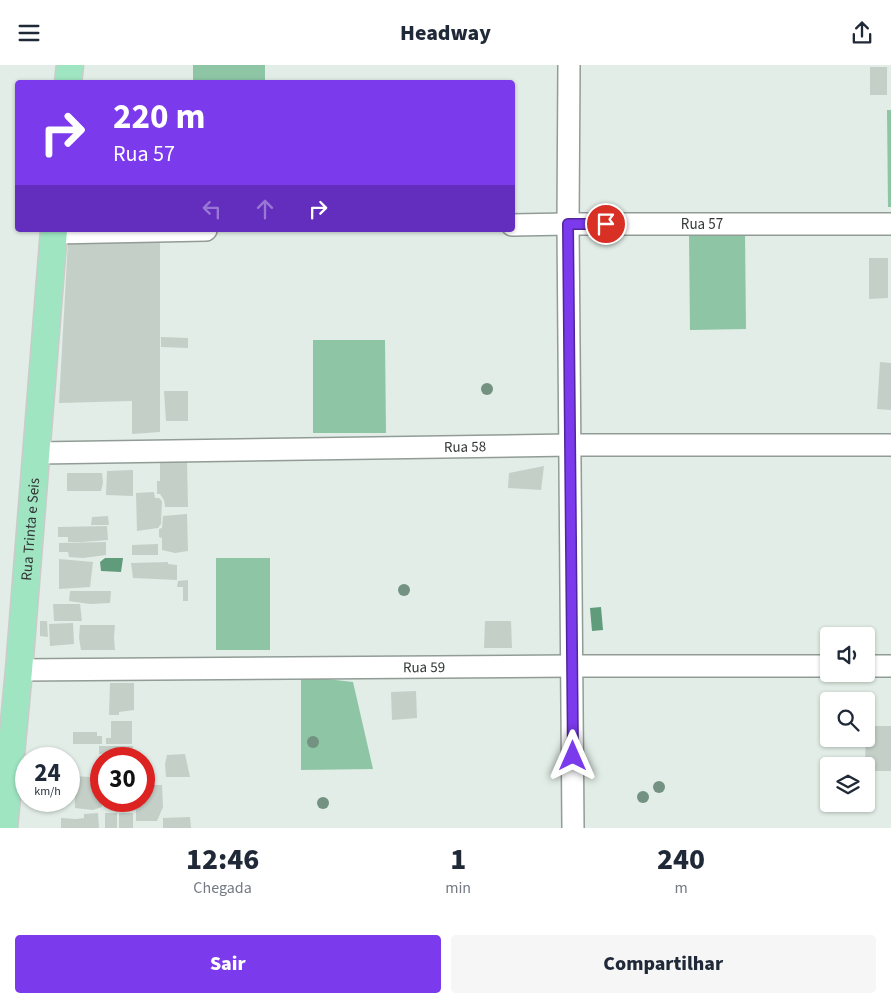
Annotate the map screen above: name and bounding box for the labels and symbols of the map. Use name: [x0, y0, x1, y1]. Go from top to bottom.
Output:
pin: [585, 203, 627, 245]
street label: Rua 57: [681, 214, 723, 235]
street label: Rua 58: [444, 436, 486, 458]
street label: Rua Trinta e Seis: [16, 477, 45, 581]
street label: Rua 59: [403, 657, 445, 678]
position arrow: [546, 729, 598, 781]
speed limit sign: 30: [90, 747, 155, 812]

